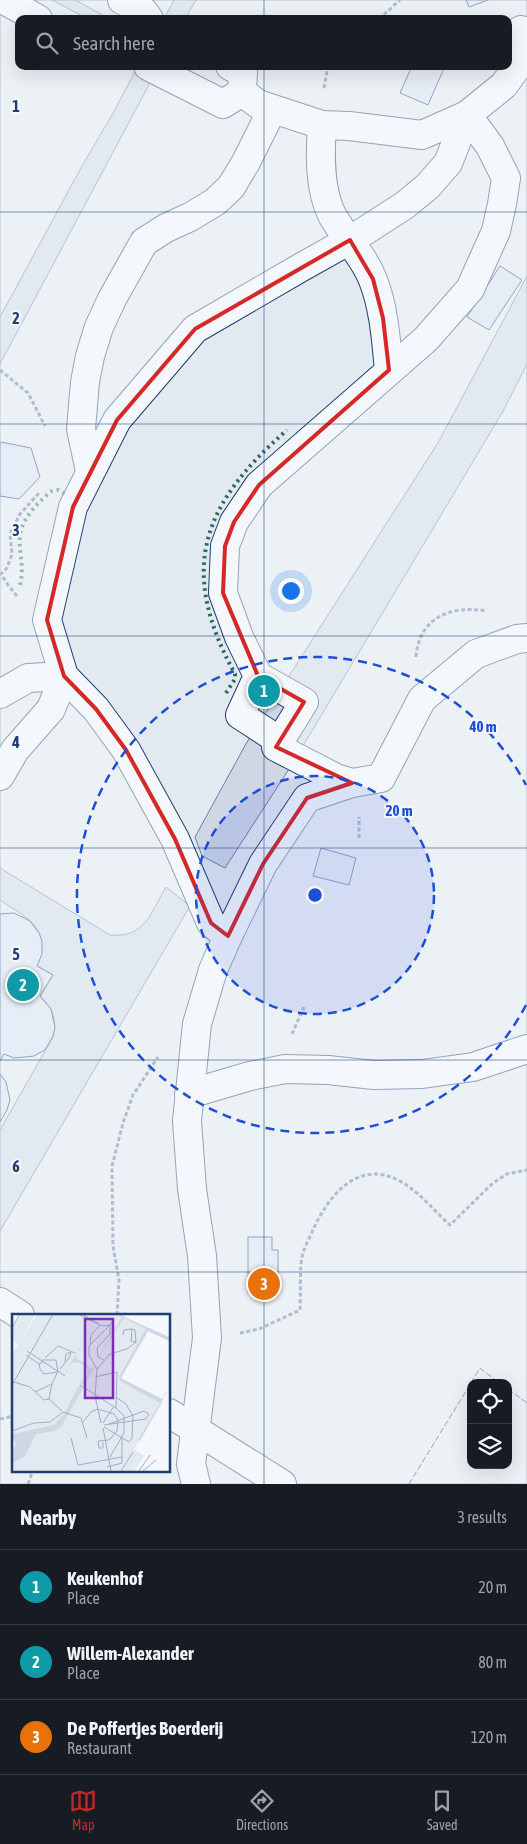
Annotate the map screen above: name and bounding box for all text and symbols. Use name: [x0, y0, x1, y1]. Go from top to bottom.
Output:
search box: [15, 15, 512, 70]
icon: search: [33, 29, 61, 57]
text: Search here: [73, 32, 155, 54]
text: 1: [12, 97, 20, 115]
text: 2: [12, 309, 20, 327]
text: 3: [12, 521, 20, 539]
your location: [278, 578, 304, 604]
pin: 1: [248, 672, 280, 710]
text: 40 m: [469, 718, 497, 735]
text: 4: [11, 733, 20, 751]
text: 20 m: [386, 802, 413, 819]
centre of rings: [306, 886, 324, 904]
text: 5: [12, 945, 20, 963]
pin: 2: [7, 966, 39, 1004]
text: 6: [12, 1157, 20, 1175]
pin: 3: [248, 1265, 280, 1303]
inset map: [12, 1314, 170, 1472]
map controls: [467, 1379, 512, 1469]
button: locate: [467, 1379, 512, 1424]
button: layers: [467, 1424, 512, 1469]
text: Nearby: [20, 1505, 76, 1529]
text: 3 results: [457, 1508, 507, 1526]
text: Keukenhof: [67, 1567, 143, 1589]
text: 1: [32, 1578, 40, 1596]
text: 20 m: [478, 1578, 507, 1596]
text: Place: [67, 1589, 100, 1607]
text: Willem-Alexander: [67, 1642, 194, 1664]
text: 2: [32, 1653, 40, 1671]
text: 80 m: [478, 1653, 507, 1671]
text: Place: [67, 1664, 100, 1682]
text: De Poffertjes Boerderij: [67, 1717, 223, 1739]
text: 3: [32, 1728, 40, 1746]
text: 120 m: [471, 1728, 507, 1746]
text: Restaurant: [67, 1739, 132, 1757]
tab: Map: [69, 1787, 97, 1833]
tab: Directions: [236, 1787, 288, 1833]
tab: Saved: [427, 1787, 458, 1833]

